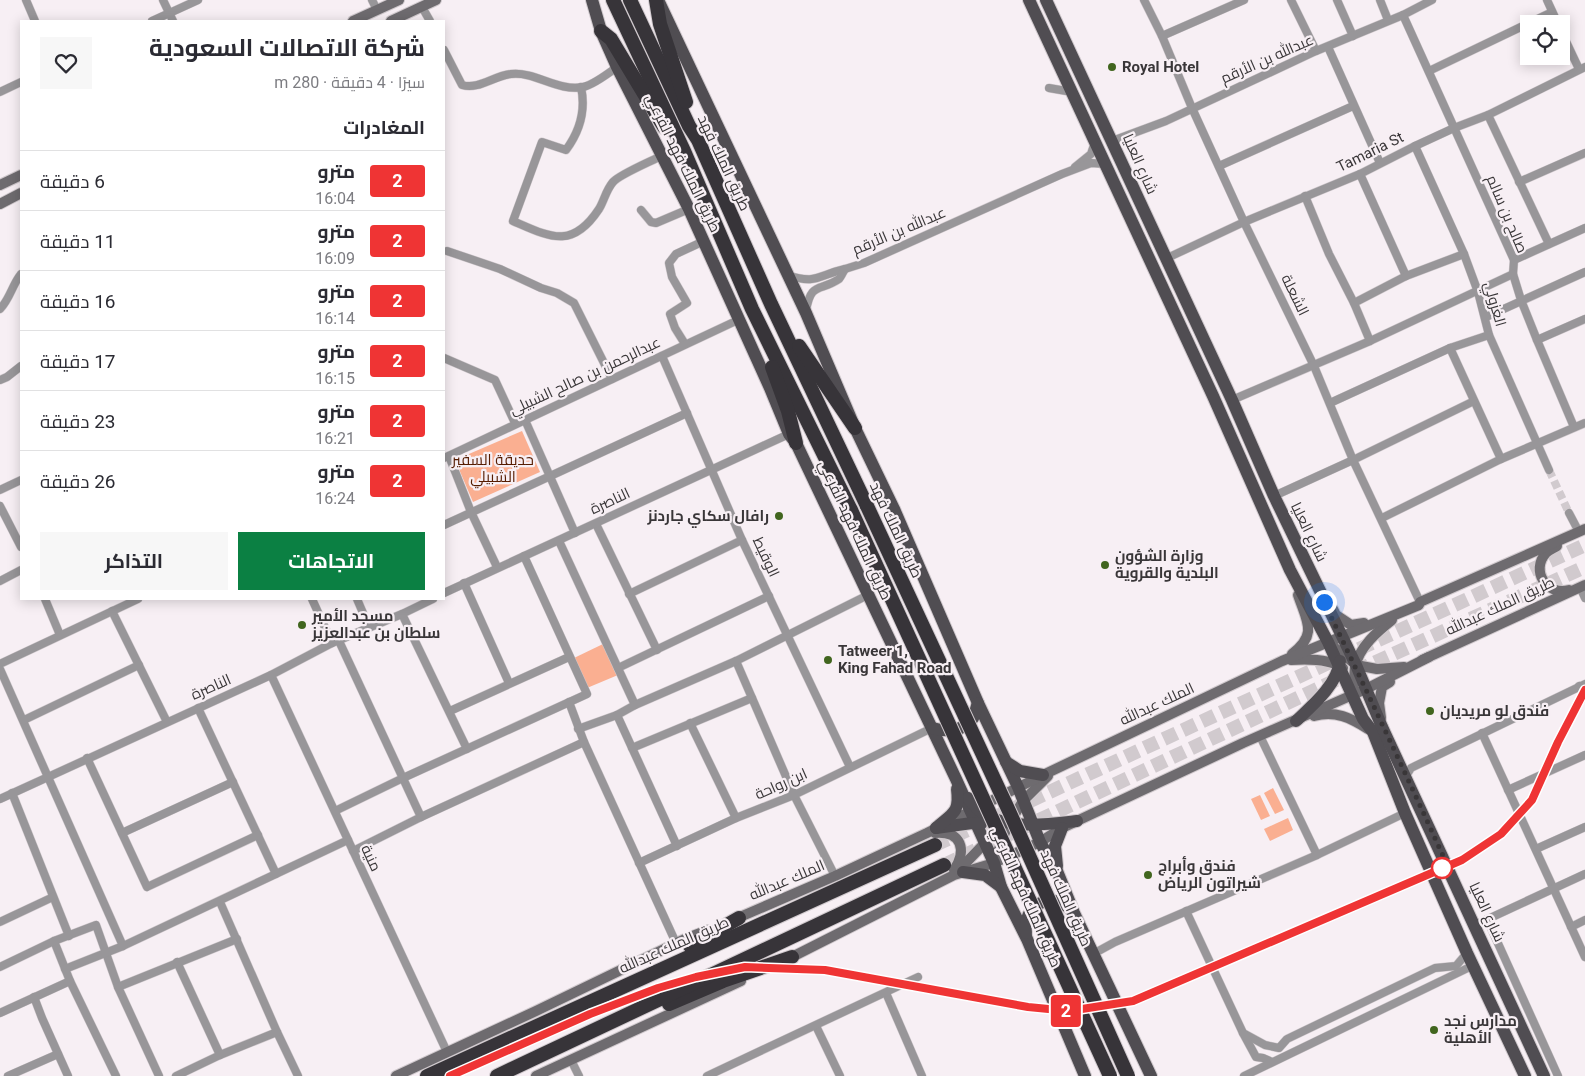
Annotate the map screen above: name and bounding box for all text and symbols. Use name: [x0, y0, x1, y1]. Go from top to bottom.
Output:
map controls: [1520, 15, 1570, 65]
button: locate: [1520, 15, 1570, 65]
street label: عبدالله بن الأرقم: [1217, 30, 1317, 88]
text: شركة الاتصالات السعودية: [149, 34, 425, 62]
button: heart: [40, 37, 92, 89]
place label: Royal Hotel: [1122, 58, 1199, 76]
marker: Royal Hotel: [1106, 61, 1118, 73]
text: سيرًا · 4 دقيقة · 280 m: [274, 73, 425, 92]
street label: طريق الملك فهد الفرعي: [642, 91, 724, 235]
street label: طريق الملك فهد: [694, 112, 754, 214]
text: المغادرات: [343, 116, 425, 139]
street label: Tamaria St: [1334, 128, 1406, 176]
street label: شارع العليا: [1117, 131, 1161, 198]
text: مترو: [318, 160, 355, 183]
text: 6 دقيقة: [40, 170, 105, 193]
text: 2: [392, 170, 403, 191]
street label: صالح بن سالم: [1481, 172, 1532, 257]
text: 16:04: [315, 189, 355, 208]
street label: عبدالله بن الأرقم: [849, 202, 949, 260]
text: مترو: [318, 220, 355, 243]
text: 11 دقيقة: [40, 230, 116, 253]
text: 2: [392, 230, 403, 251]
text: 16:09: [315, 249, 355, 268]
street label: الشعلة: [1277, 271, 1313, 319]
text: مترو: [318, 280, 355, 303]
street label: الغزولي: [1477, 280, 1510, 329]
text: 16 دقيقة: [40, 290, 116, 313]
text: 2: [392, 290, 403, 311]
text: 16:14: [315, 309, 355, 328]
street label: عبدالرحمن بن صالح الشبيلي: [507, 333, 665, 422]
text: مترو: [318, 340, 355, 363]
text: 17 دقيقة: [40, 350, 116, 373]
text: 2: [392, 350, 403, 371]
text: 16:15: [315, 369, 355, 388]
text: مترو: [318, 400, 355, 423]
text: 23 دقيقة: [40, 410, 116, 433]
text: 2: [392, 410, 403, 431]
text: 16:21: [315, 429, 355, 448]
park label: حديقة السفير الشبيلي: [451, 451, 534, 489]
street label: طريق الملك فهد الفرعي: [815, 457, 895, 603]
text: مترو: [318, 460, 355, 483]
text: 26 دقيقة: [40, 470, 116, 493]
text: 2: [392, 470, 403, 491]
street label: طريق الملك فهد: [866, 479, 926, 581]
street label: الناصرة: [587, 484, 633, 518]
text: 16:24: [315, 489, 355, 508]
street label: شارع العليا: [1285, 499, 1331, 566]
place label: رافال سكاي جاردنز: [647, 507, 769, 528]
marker: رافال سكاي جاردنز: [773, 510, 785, 522]
button: التذاكر: [40, 532, 228, 590]
button: الاتجاهات: [238, 532, 425, 590]
street label: الوقيط: [749, 534, 783, 580]
place label: وزارة الشؤون البلدية والقروية: [1115, 547, 1219, 582]
marker: وزارة الشؤون البلدية والقروية: [1099, 559, 1111, 571]
street label: طريق الملك عبدالله: [1442, 572, 1558, 640]
your location: [1312, 590, 1337, 615]
place label: ٍمسجد الأمير سلطان بن عبدالعزيز: [311, 607, 441, 642]
marker: ٍمسجد الأمير سلطان بن عبدالعزيز: [296, 619, 308, 631]
place label: Tatweer 1, King Fahad Road: [838, 642, 951, 677]
marker: Tatweer 1, King Fahad Road: [822, 654, 834, 666]
street label: الناصرة: [188, 670, 234, 704]
street label: الملك عبدالله: [1117, 678, 1197, 729]
place label: فندق لو مريديان: [1440, 702, 1549, 720]
marker: فندق لو مريديان: [1424, 705, 1436, 717]
street label: ابن رواحة: [752, 765, 810, 804]
street label: طريق الملك فهد الفرعي: [987, 824, 1065, 970]
street label: منية: [357, 842, 385, 874]
street label: طريق الملك فهد: [1037, 847, 1095, 949]
street label: الملك عبدالله: [746, 855, 827, 904]
place label: فندق وأبراج شيراتون الرياض: [1158, 856, 1261, 892]
unlabelled marker: [1431, 857, 1453, 879]
marker: فندق وأبراج شيراتون الرياض: [1142, 869, 1154, 881]
street label: شارع العليا: [1464, 879, 1509, 946]
street label: طريق الملك عبدالله: [616, 912, 732, 978]
line badge: 2: [1050, 995, 1082, 1027]
text: 2: [1061, 1000, 1071, 1021]
place label: مدارس نجد الأهلية: [1444, 1012, 1517, 1047]
marker: مدارس نجد الأهلية: [1428, 1024, 1440, 1036]

